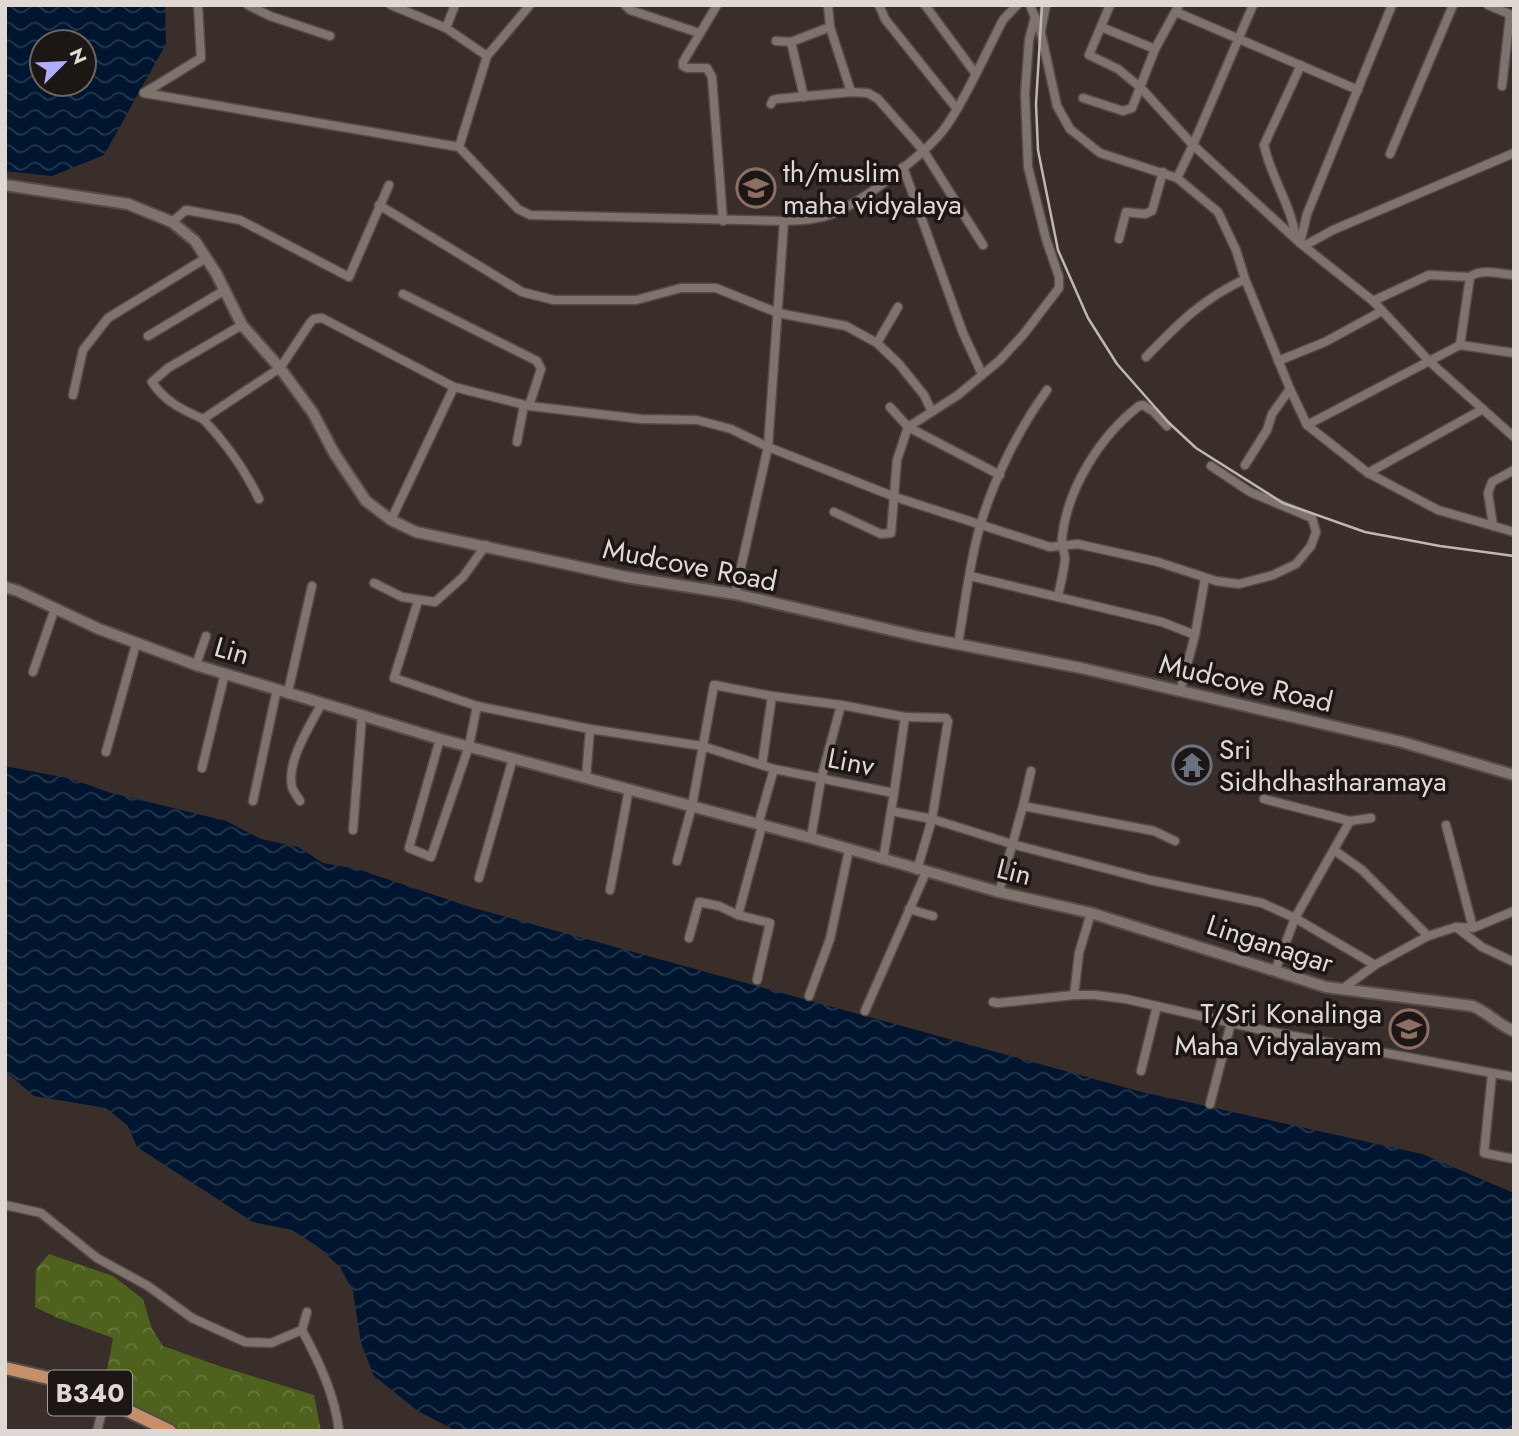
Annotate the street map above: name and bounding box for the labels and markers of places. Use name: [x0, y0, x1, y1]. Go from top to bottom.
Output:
place label: th/muslim maha vidyalaya: [783, 152, 962, 225]
school or university icon: th/muslim maha vidyalaya: [735, 167, 777, 209]
place label: Sri Sidhdhastharamaya: [1219, 729, 1447, 802]
temple icon: Sri Sidhdhastharamaya: [1171, 744, 1213, 786]
place label: T/Sri Konalinga Maha Vidyalayam: [1174, 993, 1382, 1066]
school or university icon: T/Sri Konalinga Maha Vidyalayam: [1388, 1008, 1430, 1050]

